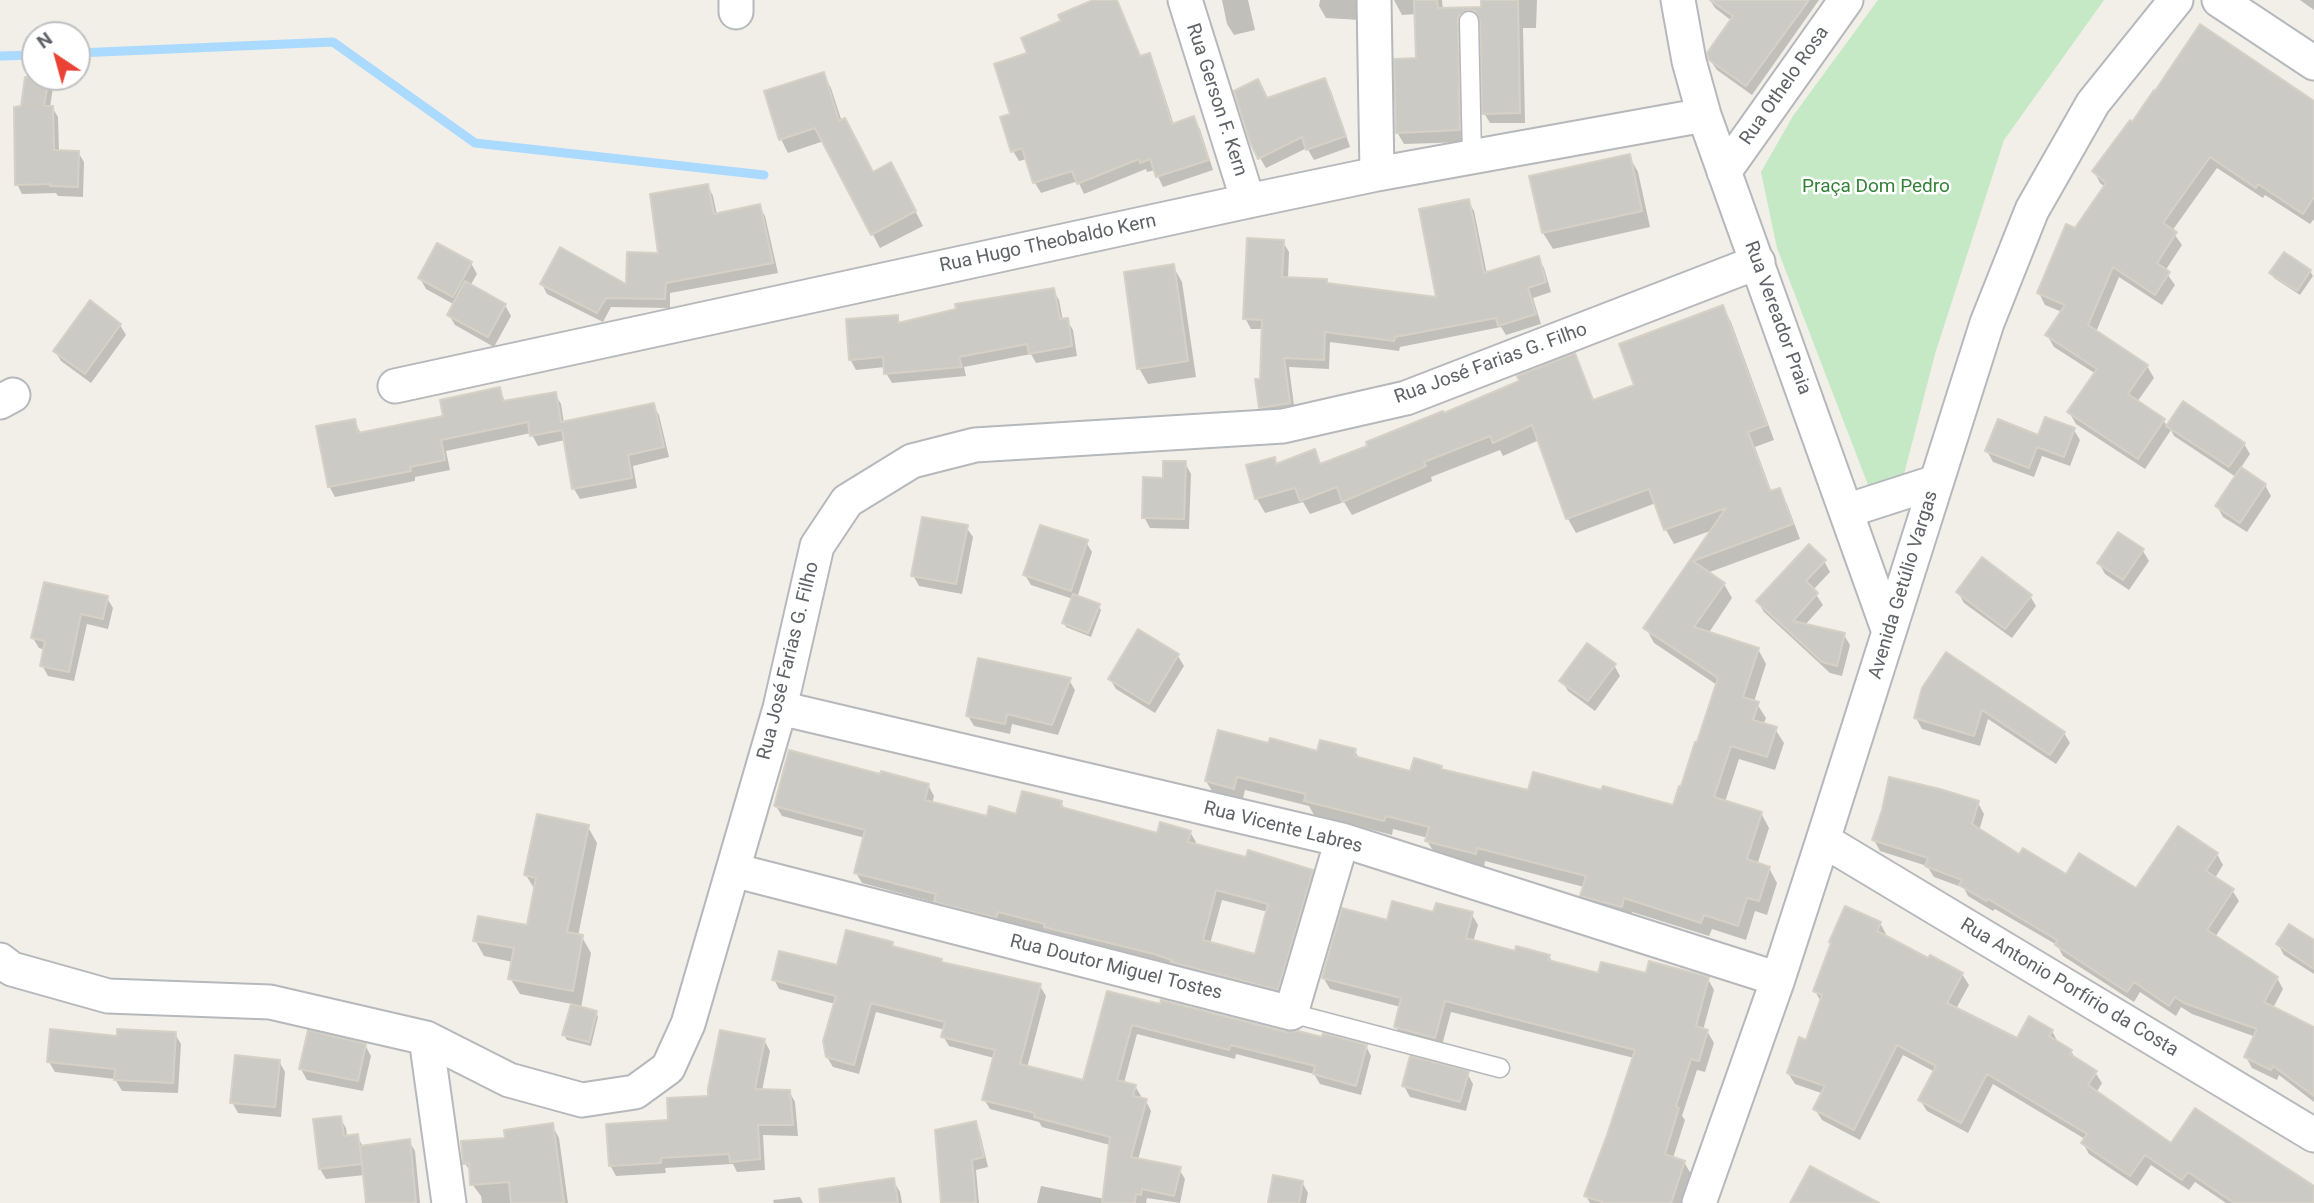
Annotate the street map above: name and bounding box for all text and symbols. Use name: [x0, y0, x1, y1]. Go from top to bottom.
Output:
north arrow: [21, 21, 91, 91]
street label: Rua Gerson F. Kern: [1181, 21, 1251, 179]
street label: Rua Othelo Rosa: [1736, 22, 1834, 150]
text: N: [32, 27, 57, 53]
park label: Praça Dom Pedro: [1802, 176, 1950, 198]
street label: Rua Hugo Theobaldo Kern: [938, 210, 1158, 278]
street label: Rua Vereador Praia: [1739, 238, 1815, 398]
street label: Rua José Farias G. Filho: [1392, 319, 1590, 409]
street label: Avenida Getúlio Vargas: [1865, 488, 1943, 682]
street label: Rua José Farias G. Filho: [753, 560, 825, 762]
street label: Rua Vicente Labres: [1201, 797, 1365, 859]
street label: Rua Antonio Porfírio da Costa: [1956, 914, 2182, 1062]
street label: Rua Doutor Miguel Tostes: [1008, 931, 1224, 1005]

